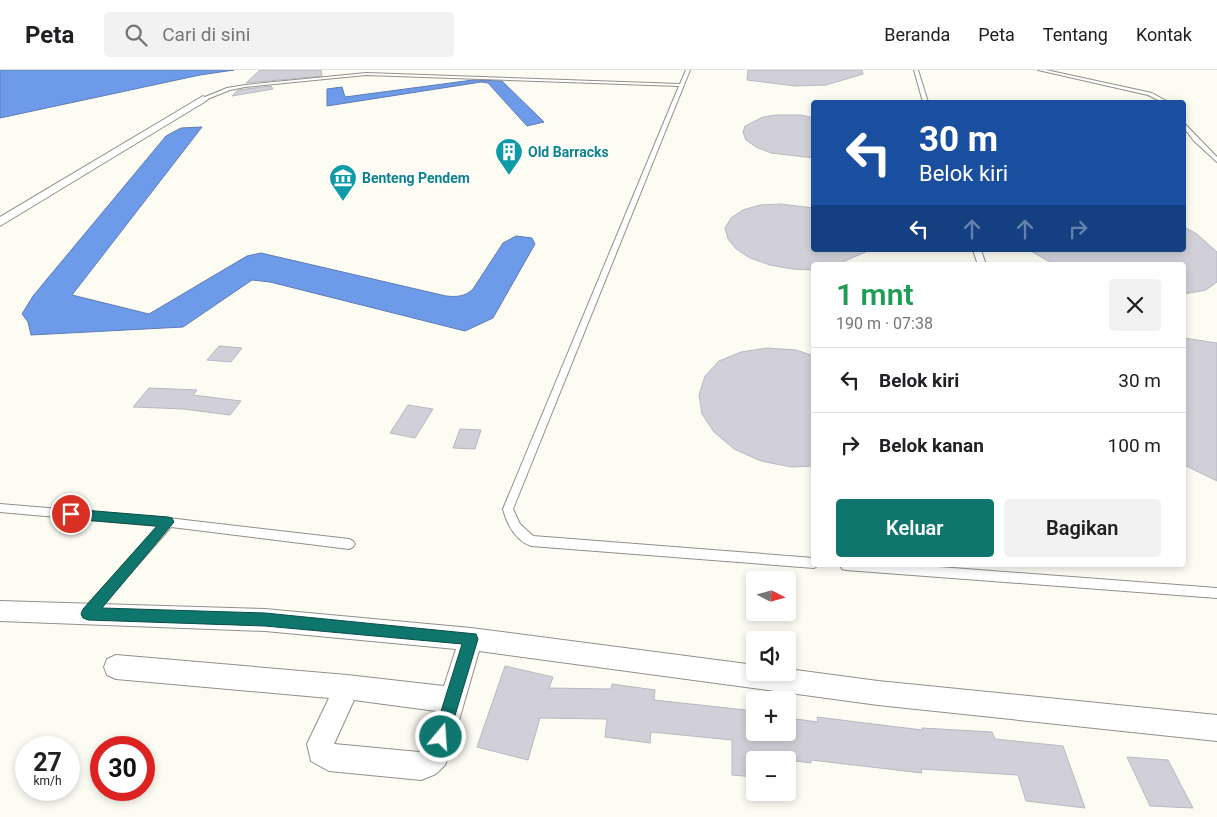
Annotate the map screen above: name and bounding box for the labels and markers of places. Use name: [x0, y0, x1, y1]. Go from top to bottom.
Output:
building icon: Old Barracks: [494, 137, 524, 176]
place label: Old Barracks: [528, 144, 609, 160]
museum icon: Benteng Pendem: [328, 163, 358, 202]
place label: Benteng Pendem: [362, 170, 470, 186]
pin: [50, 493, 92, 535]

